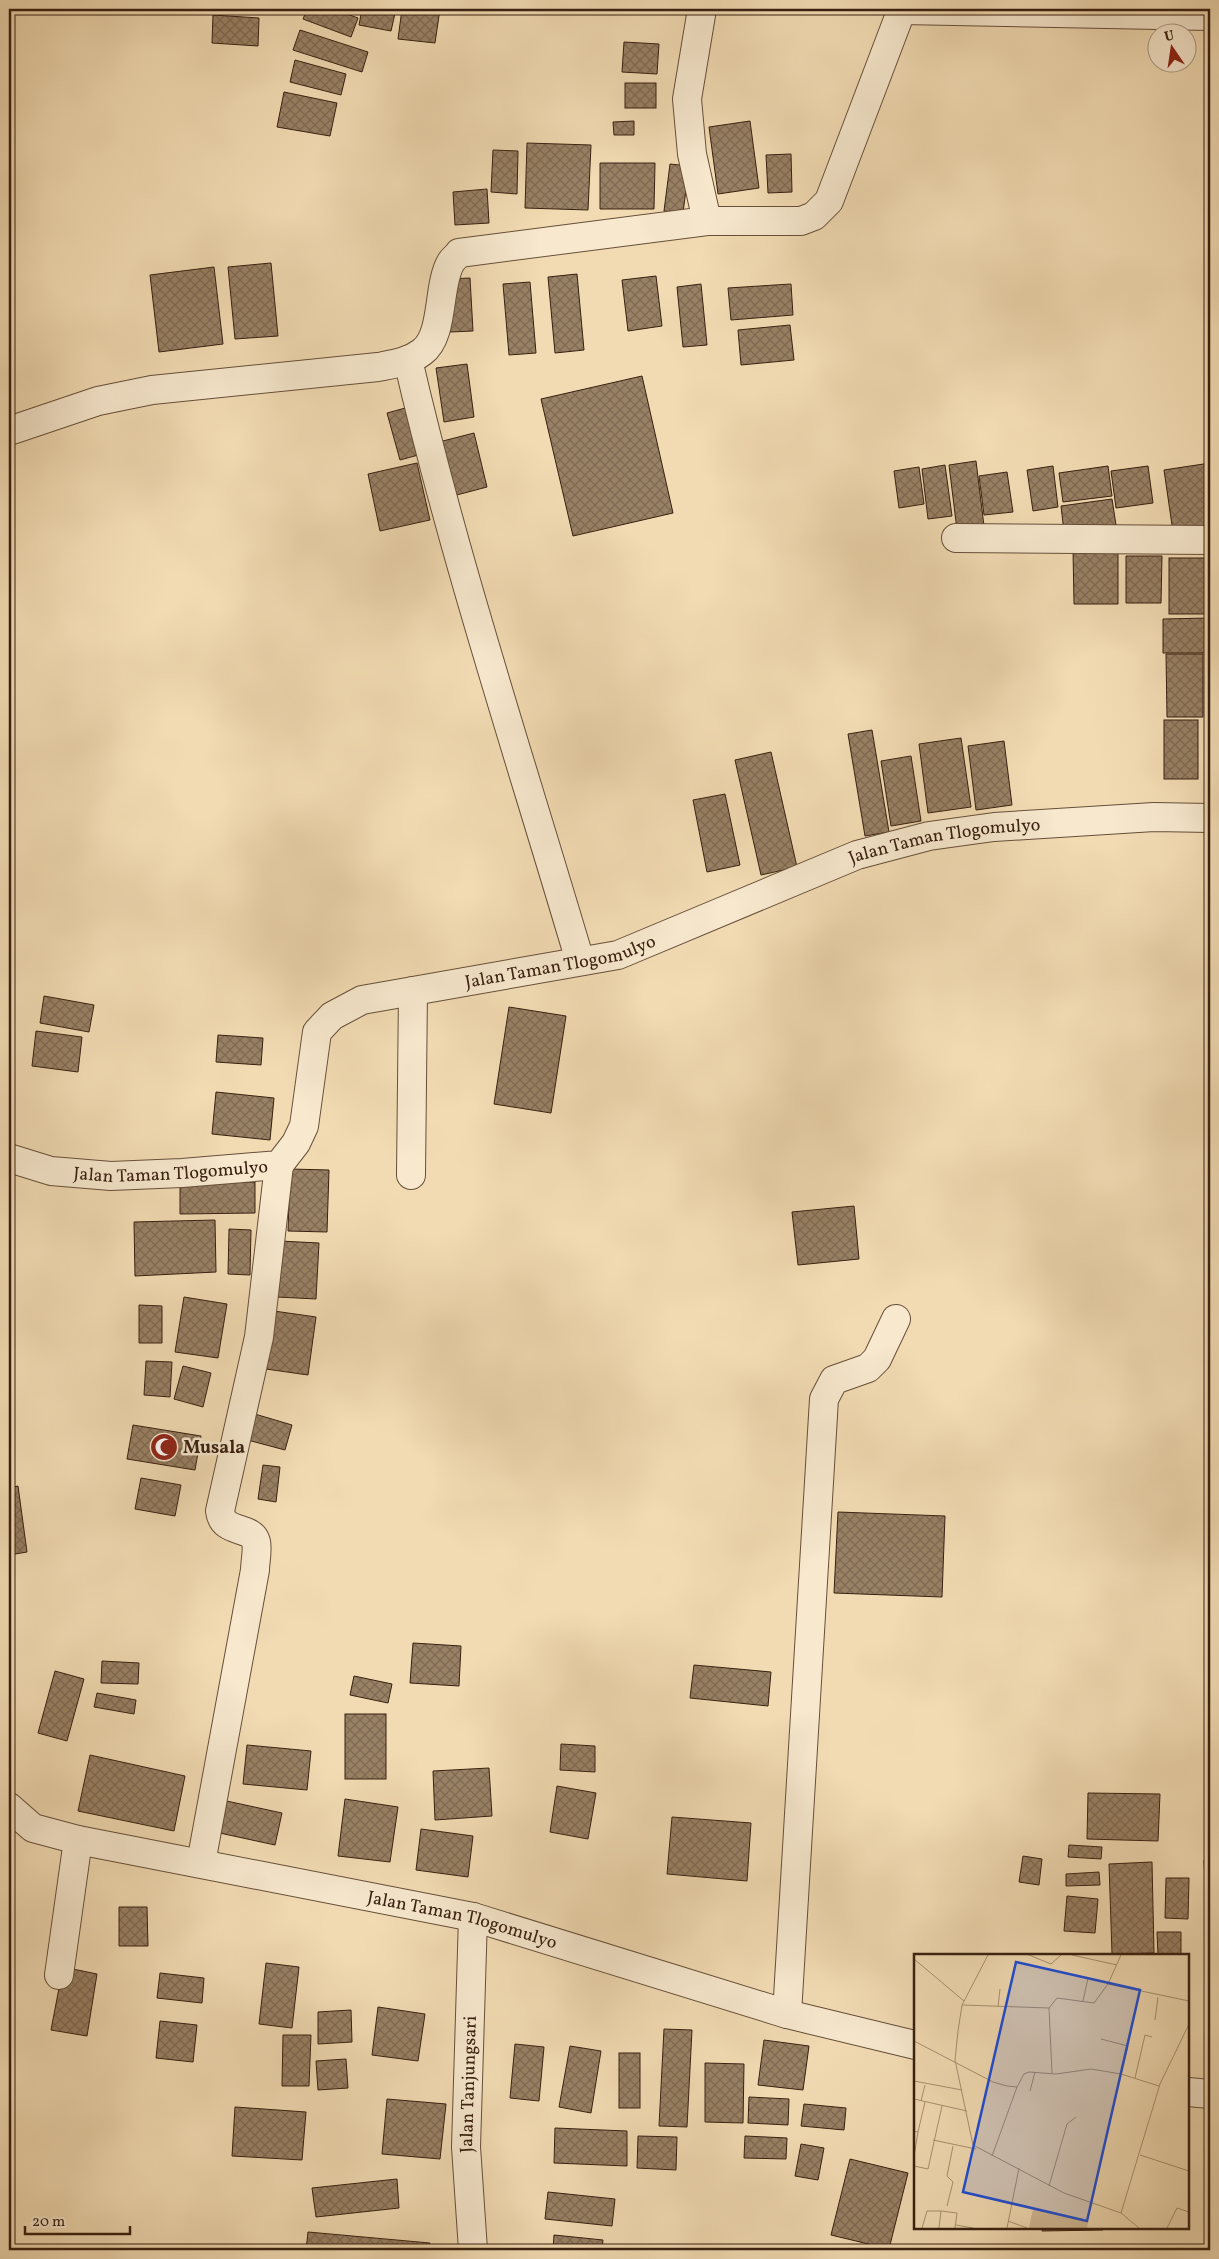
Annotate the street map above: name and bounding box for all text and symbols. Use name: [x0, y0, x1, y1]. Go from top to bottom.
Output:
north arrow: [1146, 22, 1196, 72]
text: U: [1163, 26, 1177, 47]
street label: Jalan Taman Tlogomulyo: [845, 813, 1041, 871]
street label: Jalan Taman Tlogomulyo: [463, 930, 660, 996]
street label: Jalan Taman Tlogomulyo: [72, 1155, 269, 1190]
mosque icon: Musala: [149, 1432, 179, 1462]
place label: Musala: [183, 1436, 245, 1461]
street label: Jalan Taman Tlogomulyo: [365, 1886, 560, 1956]
inset map: [914, 1954, 1189, 2229]
street label: Jalan Tanjungsari: [455, 2015, 484, 2154]
scale bar: [25, 2204, 130, 2236]
text: 20 m: [32, 2212, 65, 2233]

